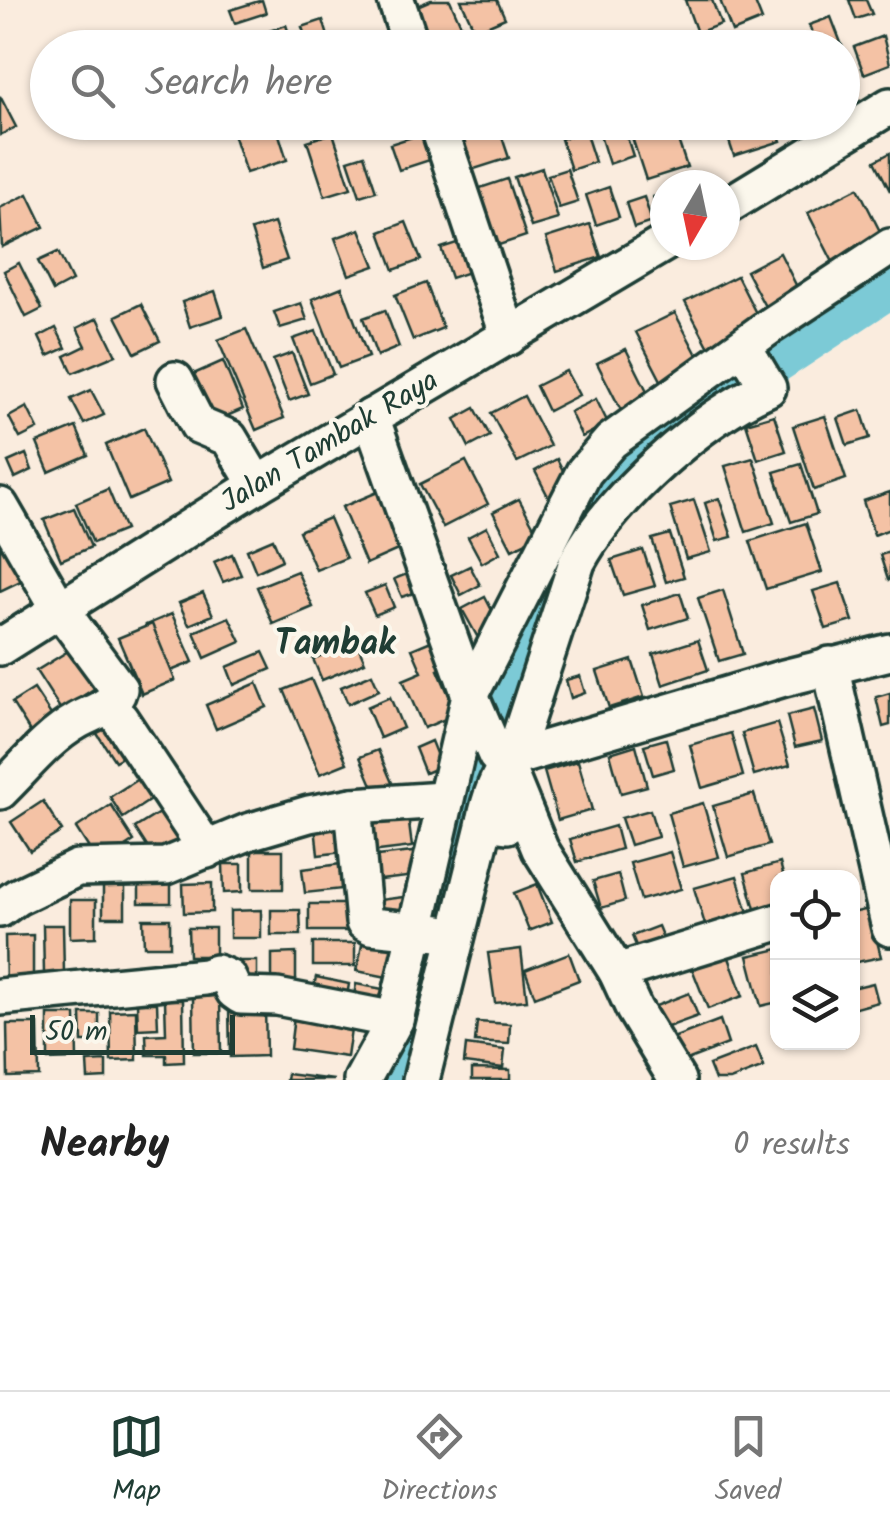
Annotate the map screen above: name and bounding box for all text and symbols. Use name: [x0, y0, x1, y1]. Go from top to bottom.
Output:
search box: [30, 30, 860, 140]
text: Search here: [145, 55, 332, 115]
icon: search: [65, 58, 120, 113]
north arrow: [650, 170, 740, 260]
street label: Jalan Tambak Raya: [212, 358, 448, 526]
district label: Tambak: [275, 617, 397, 673]
map controls: [770, 870, 860, 1050]
button: locate: [770, 870, 860, 960]
button: layers: [770, 960, 860, 1050]
scale bar: [30, 1010, 235, 1054]
text: 50 m: [45, 1010, 108, 1055]
text: Nearby: [40, 1112, 169, 1179]
text: 0 results: [733, 1120, 850, 1171]
tab: Map: [109, 1409, 164, 1514]
tab: Directions: [381, 1409, 497, 1514]
tab: Saved: [715, 1409, 781, 1514]

